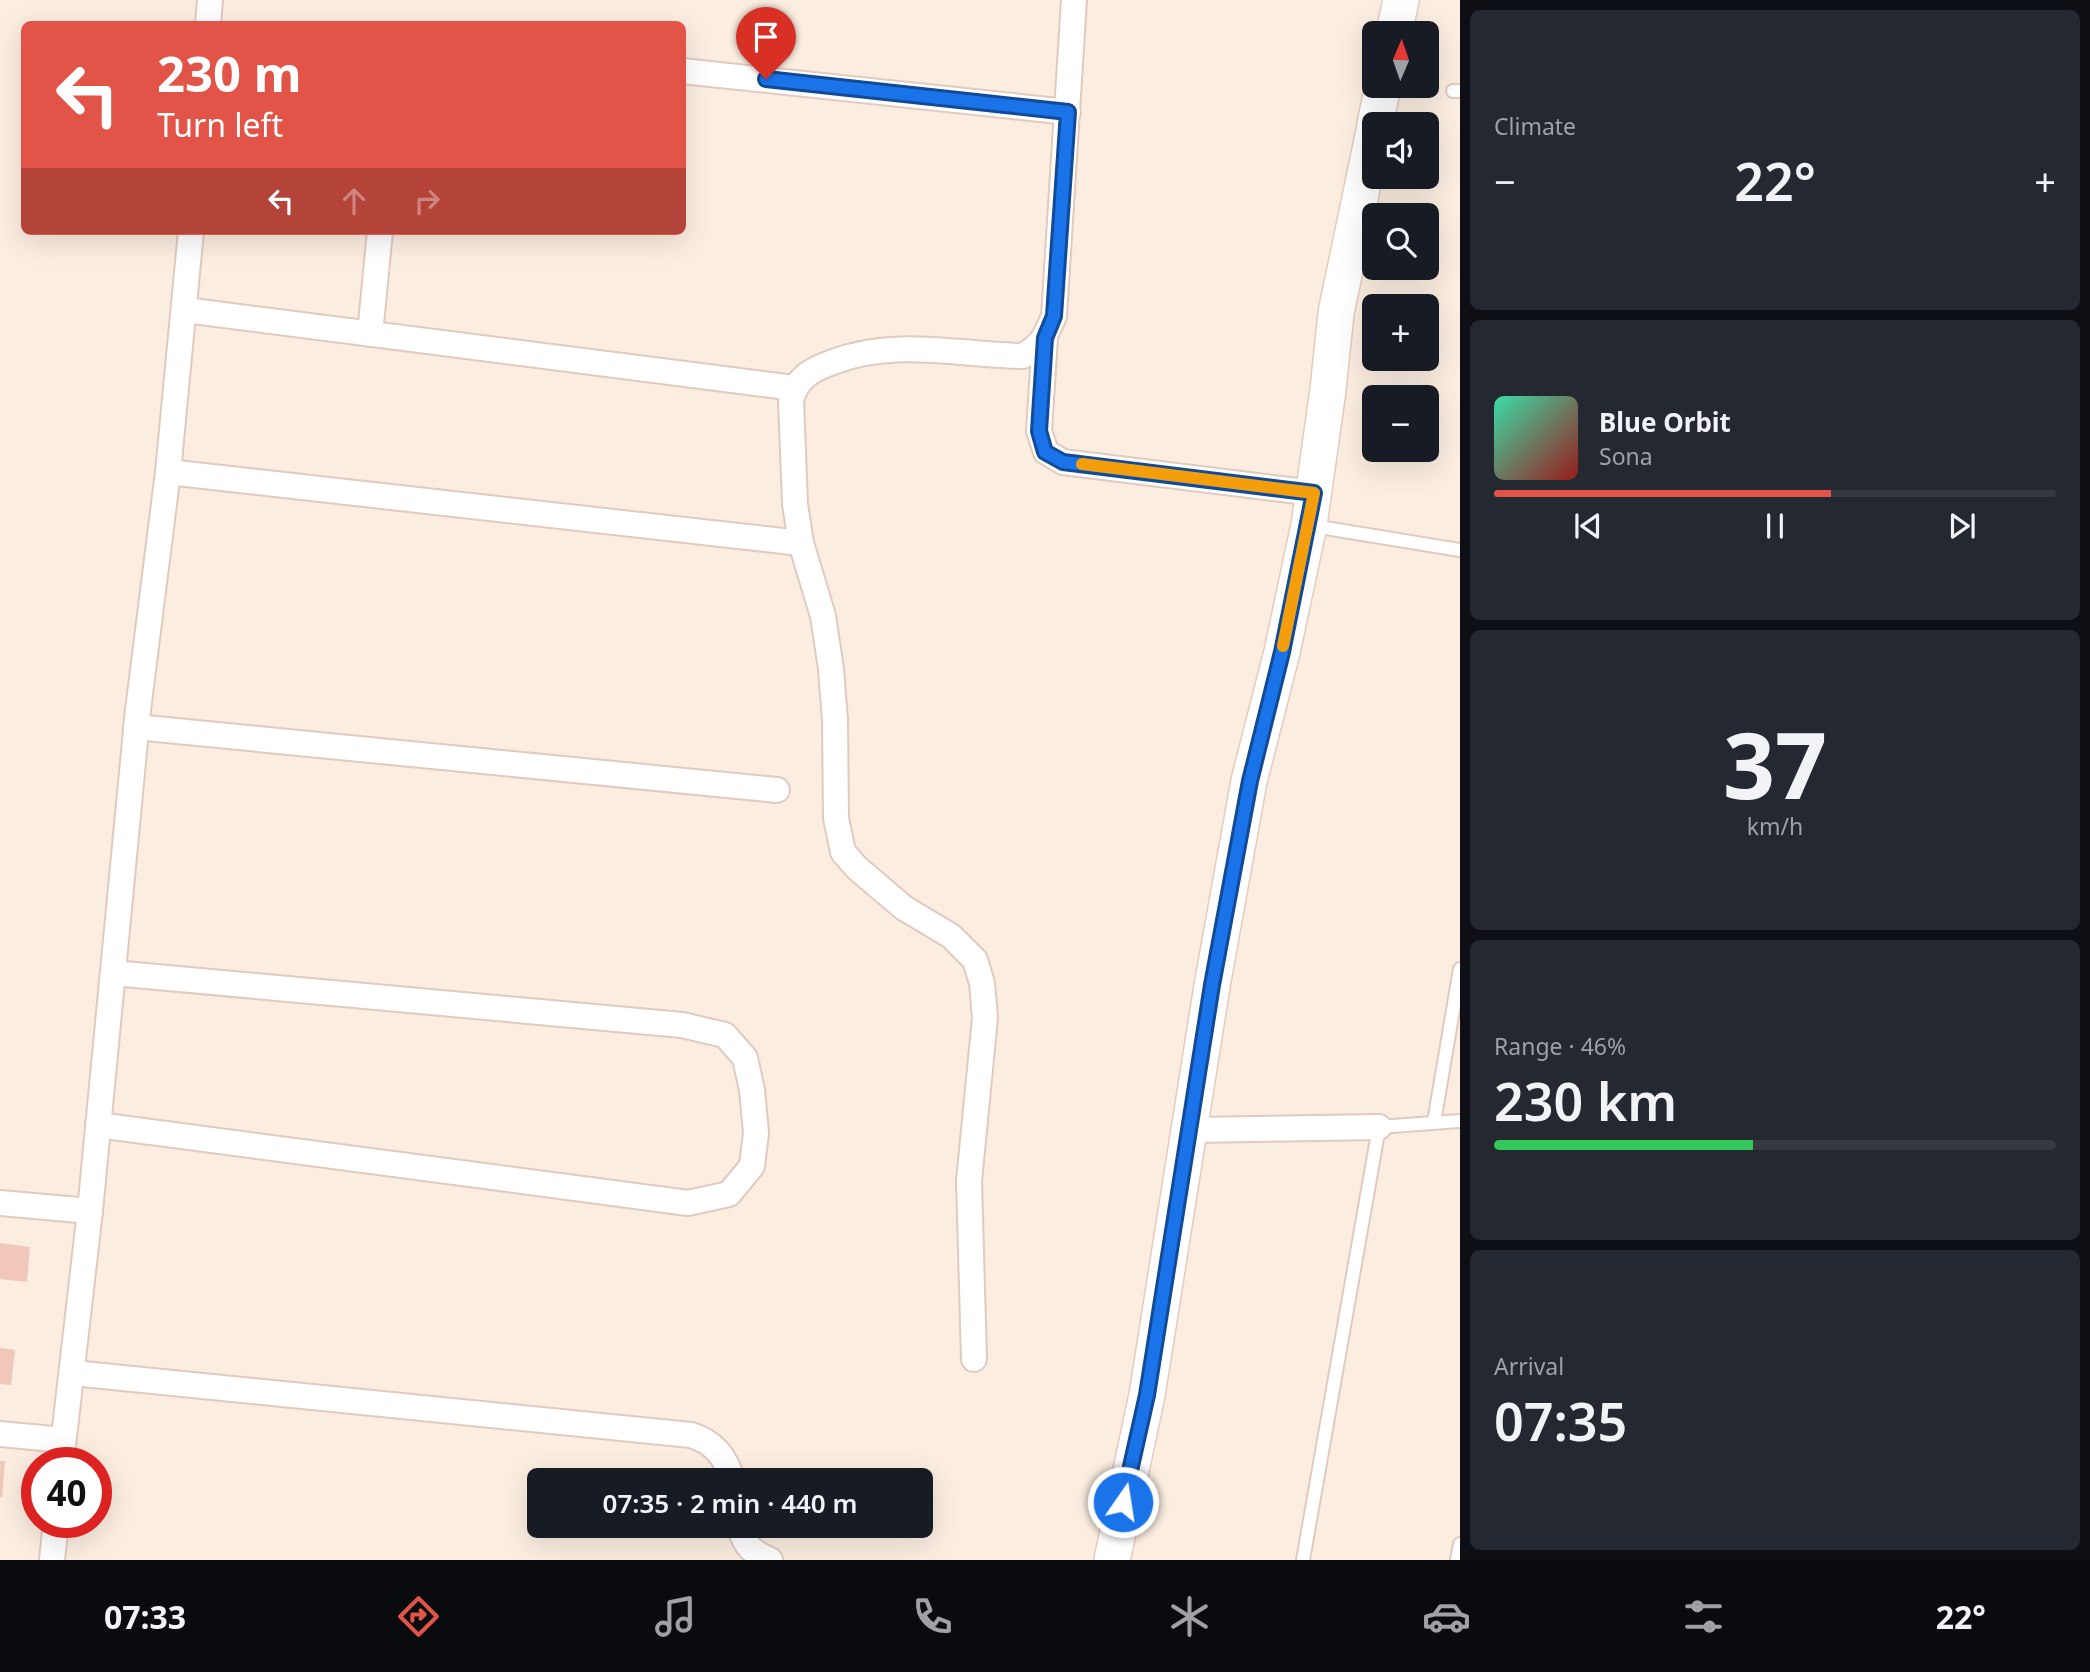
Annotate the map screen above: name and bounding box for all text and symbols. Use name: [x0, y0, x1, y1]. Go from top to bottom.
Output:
pin: [736, 7, 796, 79]
icon: arrive: [747, 18, 785, 56]
north arrow: [1362, 21, 1438, 98]
map controls: [1362, 21, 1439, 462]
text: 230 m: [157, 40, 302, 106]
icon: left: [42, 49, 133, 140]
text: Turn left: [157, 103, 283, 146]
text: Climate: [1494, 110, 1576, 142]
button: sound: [1362, 112, 1439, 189]
text: 22°: [1734, 145, 1816, 216]
text: −: [1494, 155, 1516, 207]
text: +: [2034, 155, 2056, 207]
icon: left: [262, 182, 300, 220]
icon: ahead: [335, 182, 373, 220]
icon: right: [408, 182, 446, 220]
button: search: [1362, 203, 1439, 280]
button: +: [1362, 294, 1439, 371]
button: −: [1362, 385, 1439, 462]
text: Blue Orbit: [1599, 404, 1731, 440]
text: Sona: [1599, 440, 1653, 472]
icon: previous: [1569, 507, 1607, 545]
icon: pause: [1756, 507, 1794, 545]
icon: next: [1943, 507, 1981, 545]
text: 37: [1723, 702, 1827, 826]
text: km/h: [1747, 810, 1803, 842]
text: Range · 46%: [1494, 1030, 1626, 1062]
text: 230 km: [1494, 1065, 1677, 1136]
text: Arrival: [1494, 1350, 1564, 1382]
text: 07:35: [1494, 1385, 1627, 1456]
speed limit sign: 40: [21, 1447, 112, 1538]
position arrow: [1086, 1465, 1160, 1539]
text: 07:35 · 2 min · 440 m: [603, 1485, 857, 1521]
icon: directions: [394, 1592, 443, 1641]
icon: music: [651, 1592, 700, 1641]
icon: phone: [908, 1592, 957, 1641]
icon: climate: [1165, 1592, 1214, 1641]
icon: car: [1422, 1592, 1471, 1641]
icon: filters: [1679, 1592, 1728, 1641]
text: 07:33: [104, 1595, 186, 1638]
text: 22°: [1936, 1595, 1986, 1638]

